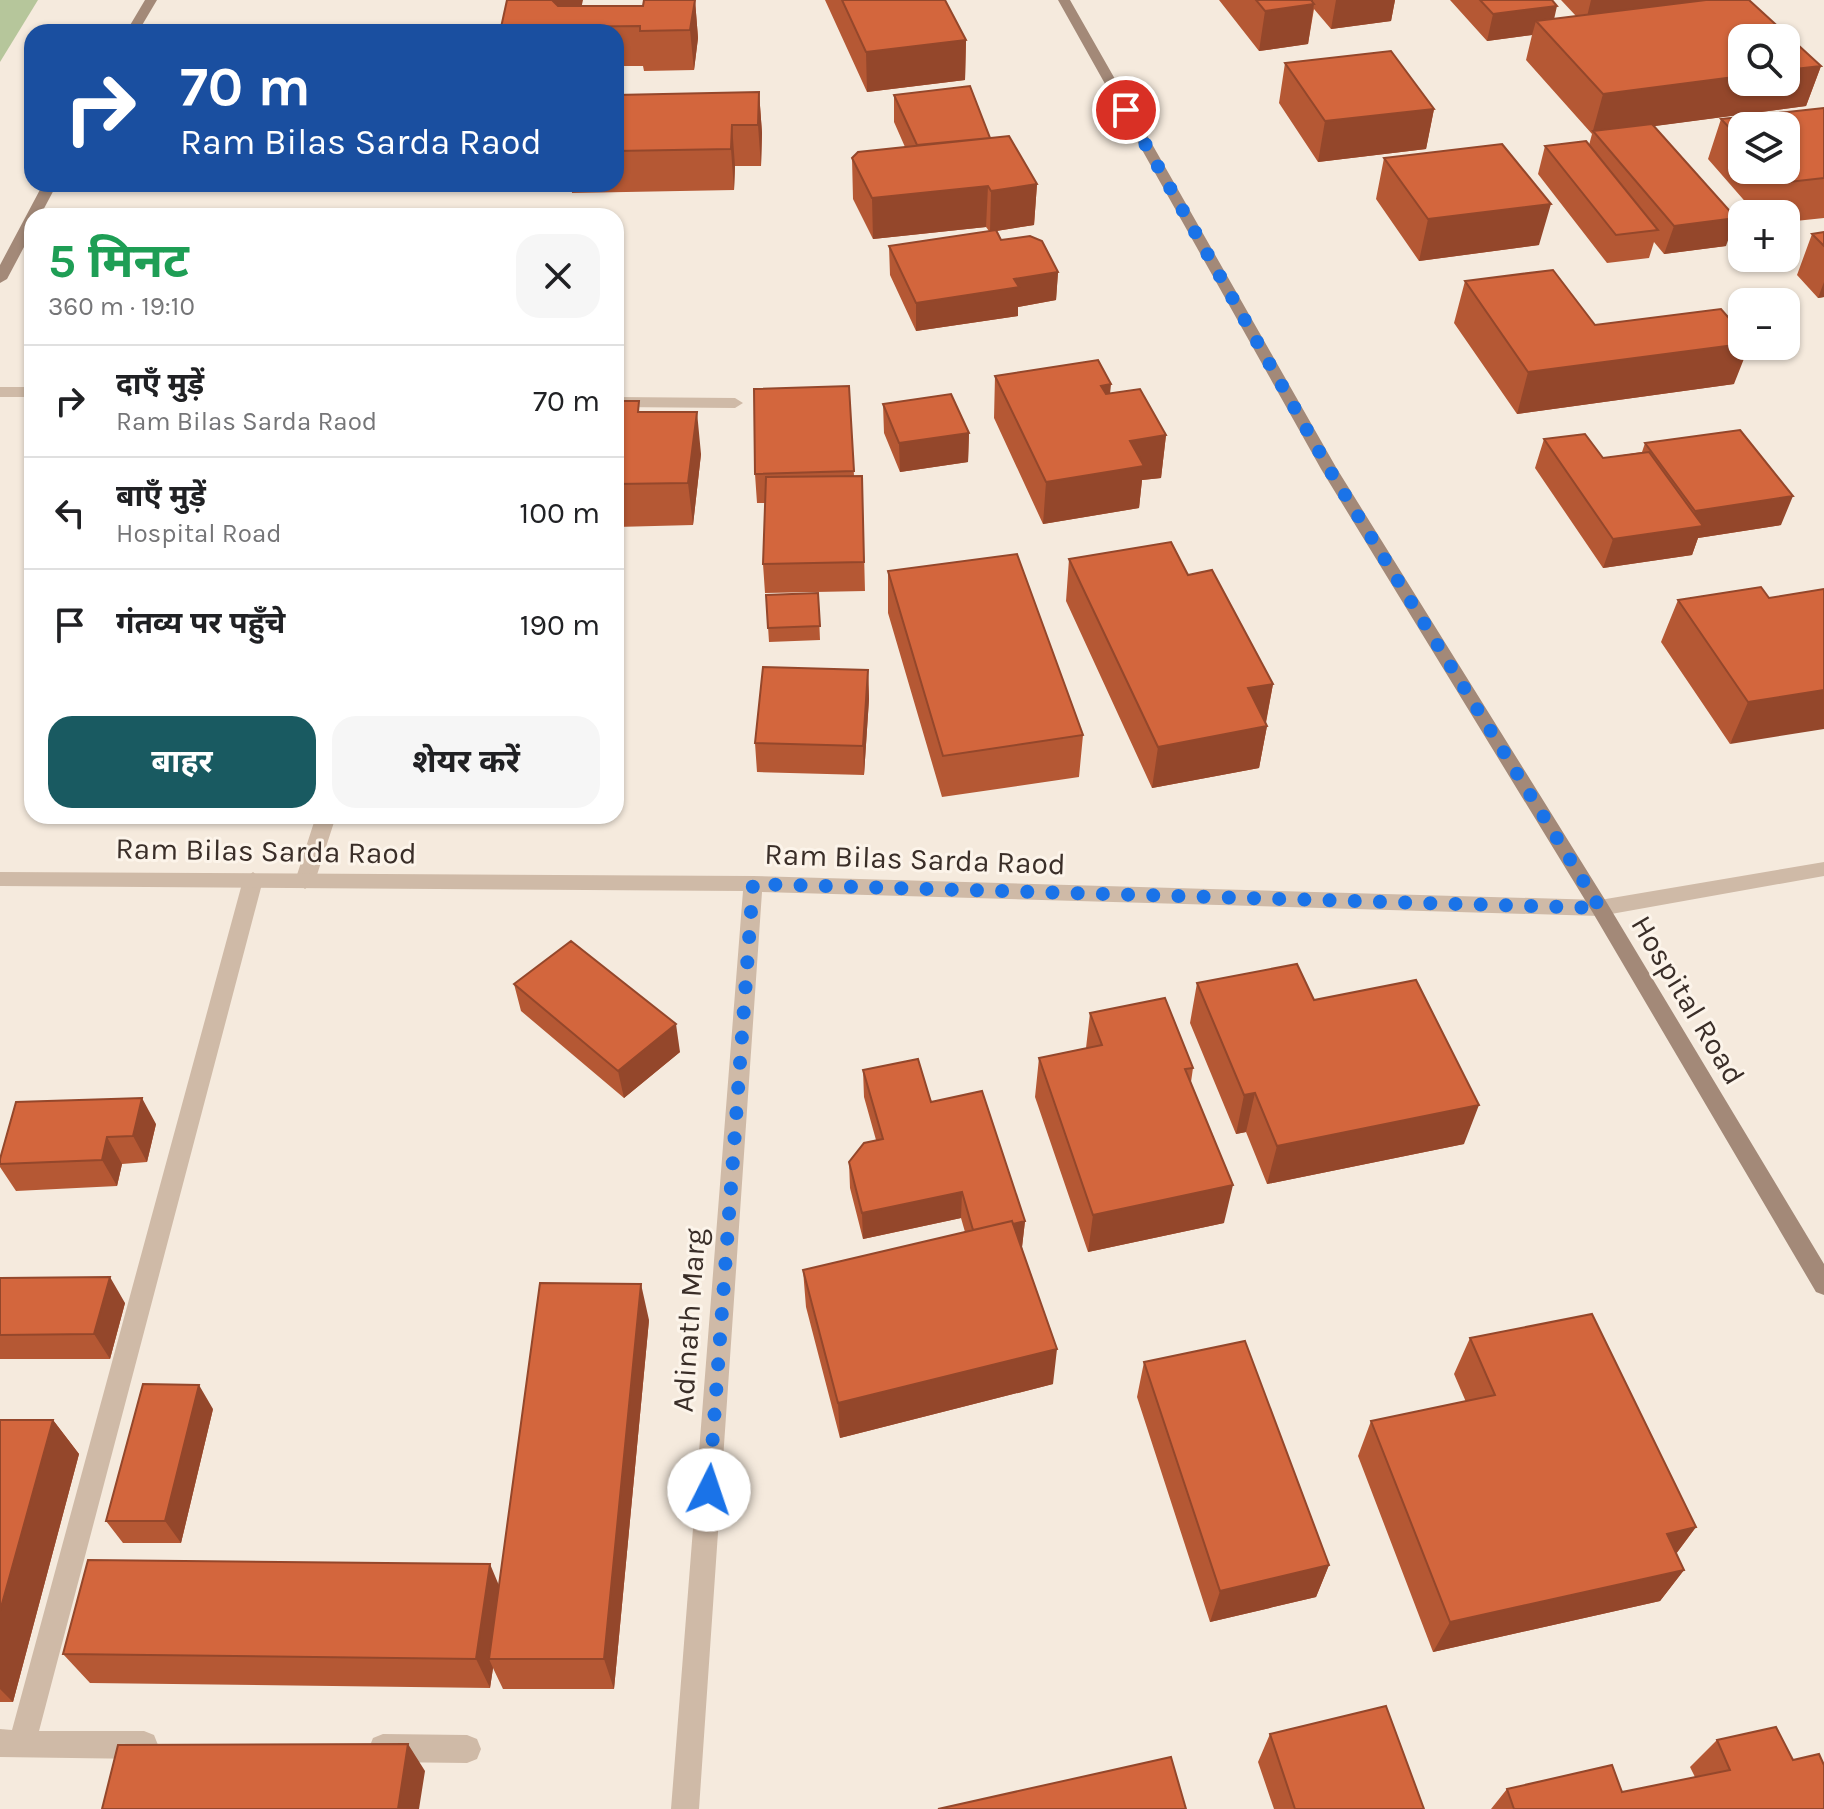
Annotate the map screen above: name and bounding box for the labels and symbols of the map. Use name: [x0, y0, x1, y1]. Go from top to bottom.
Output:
pin: [1092, 76, 1160, 144]
street label: Ram Bilas Sarda Raod: [115, 830, 417, 872]
street label: Ram Bilas Sarda Raod: [764, 836, 1066, 882]
street label: Hospital Road: [1623, 909, 1753, 1091]
street label: Adinath Marg: [665, 1227, 713, 1413]
position arrow: [667, 1448, 751, 1532]

